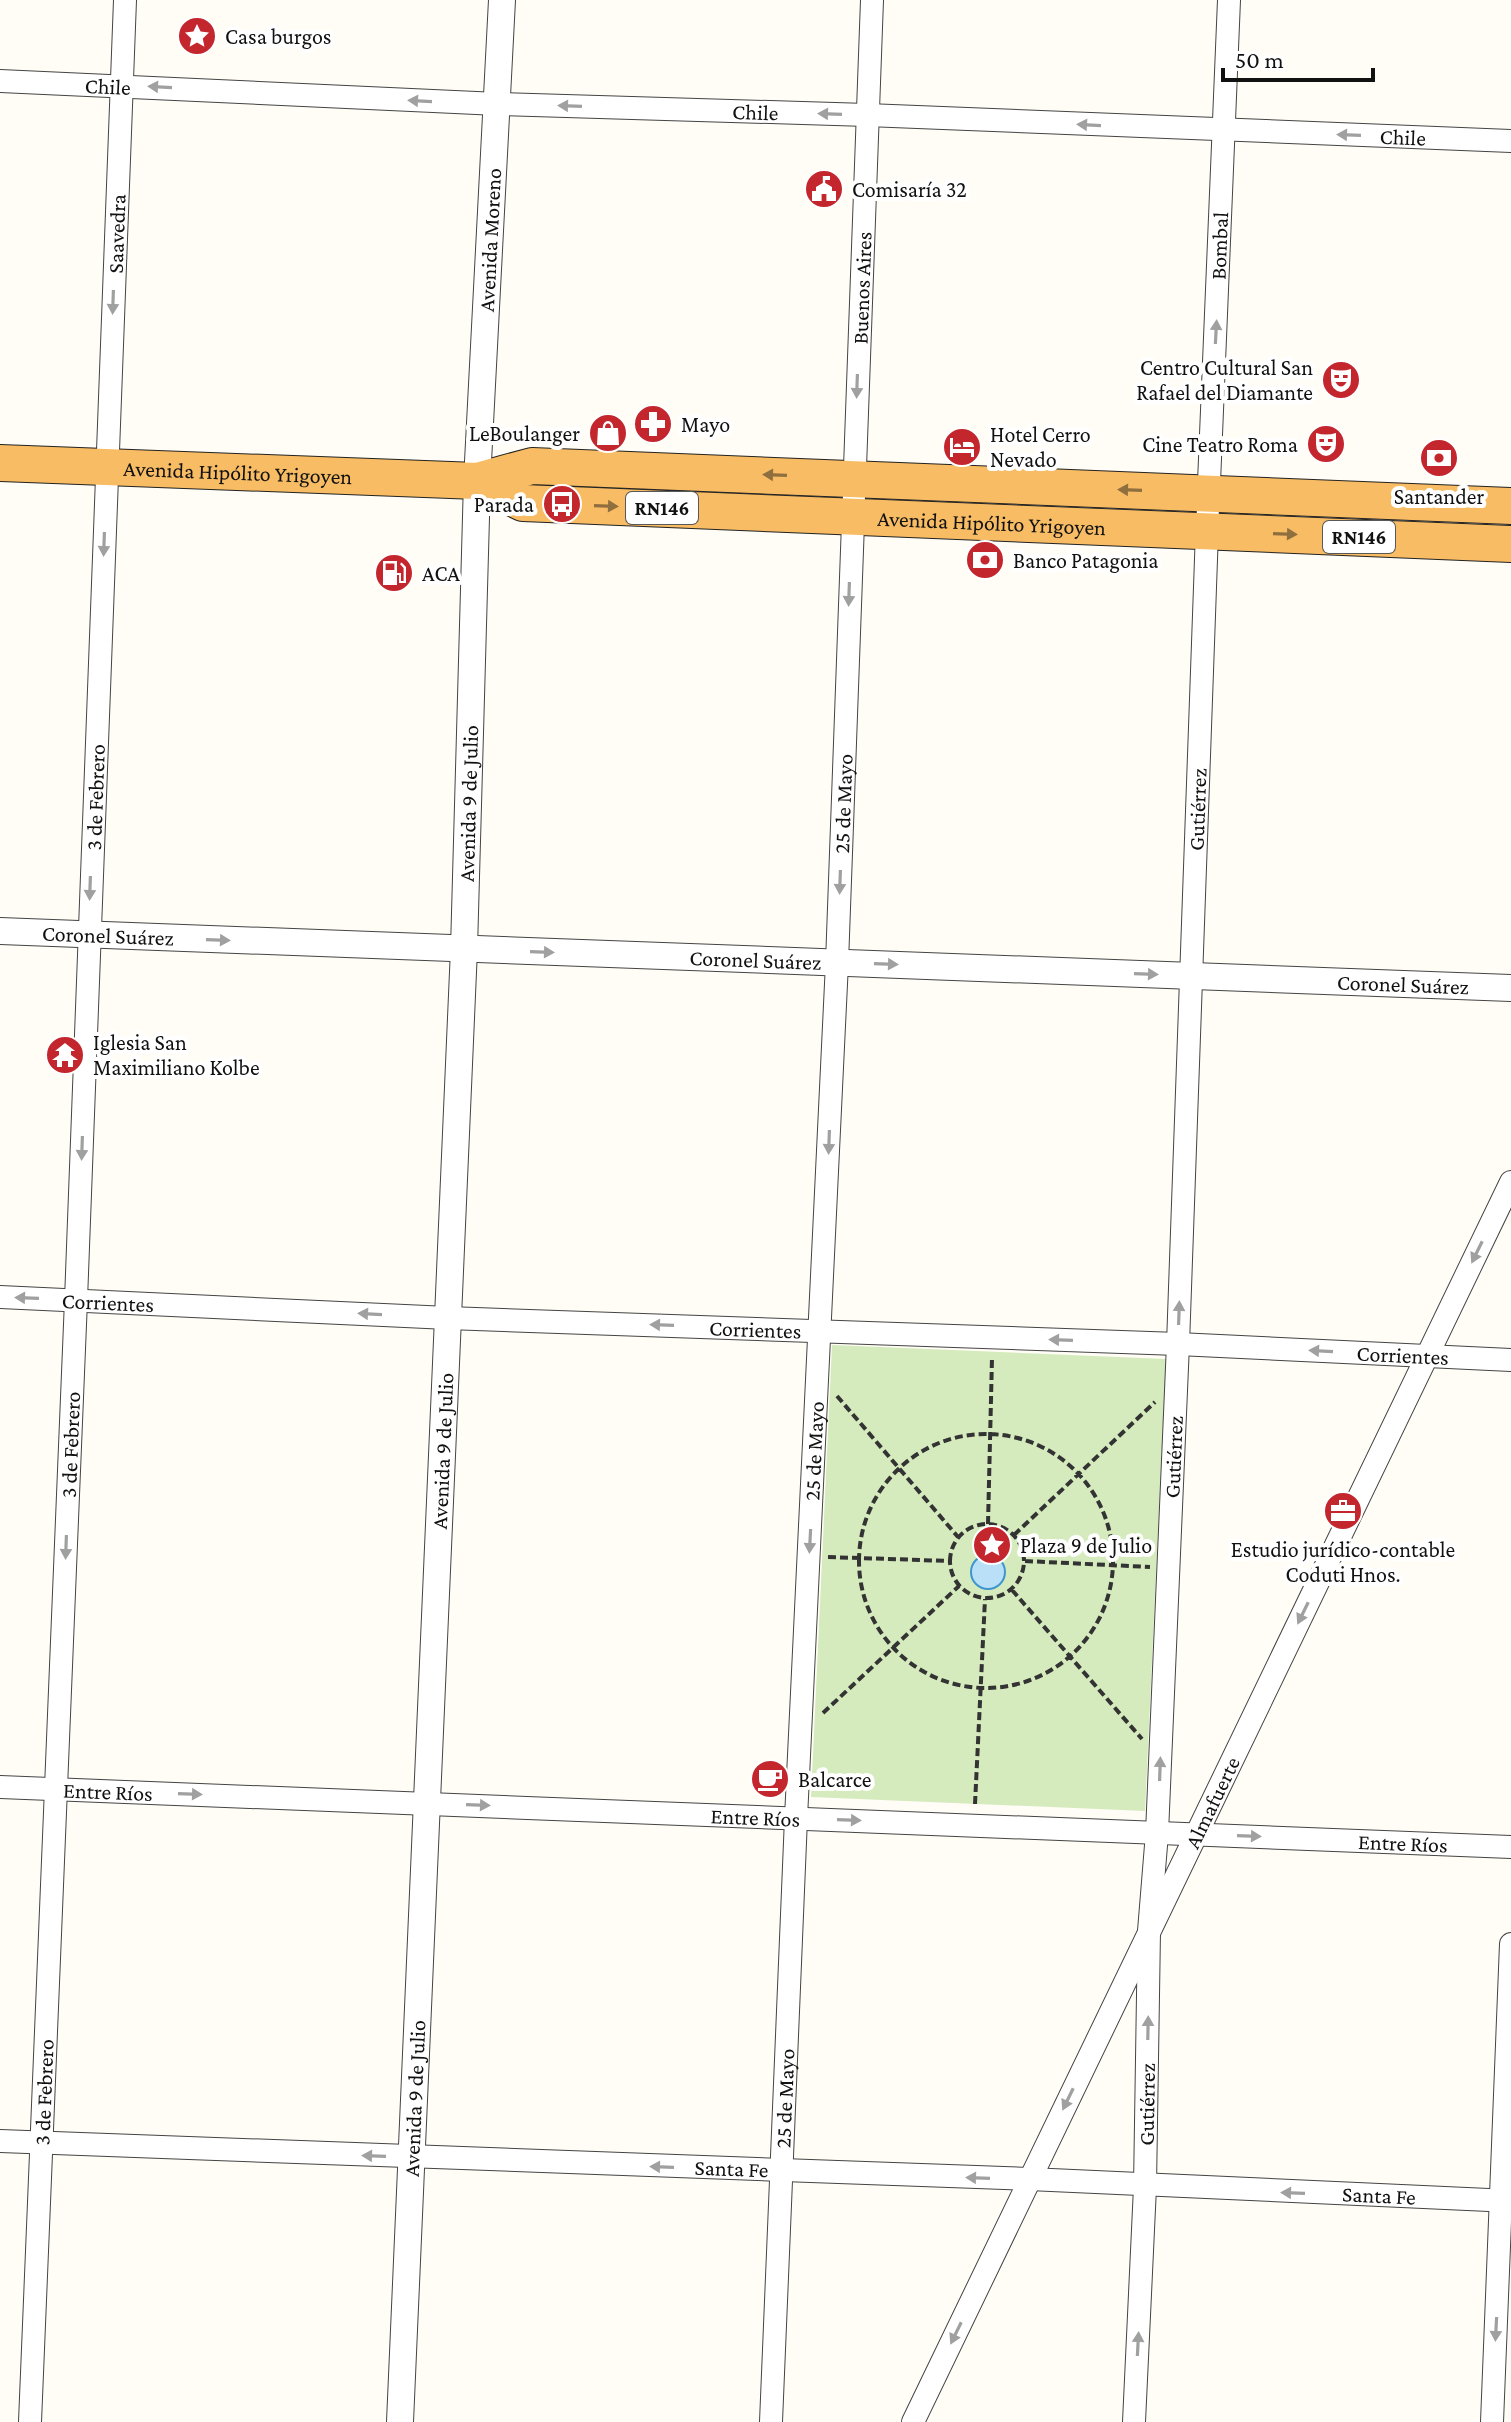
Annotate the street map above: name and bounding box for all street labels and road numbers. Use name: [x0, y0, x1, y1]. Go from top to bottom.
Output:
street label: Chile: [84, 72, 131, 100]
street label: Chile: [732, 98, 779, 125]
street label: Chile: [1379, 123, 1426, 150]
street label: Avenida Moreno: [473, 167, 506, 313]
street label: Saavedra: [102, 194, 130, 274]
street label: Bombal: [1205, 211, 1233, 280]
street label: Buenos Aires: [847, 231, 876, 345]
street label: Avenida Hipólito Yrigoyen: [123, 455, 353, 489]
road number: RN146: [626, 492, 698, 524]
street label: Avenida Hipólito Yrigoyen: [877, 505, 1107, 540]
road number: RN146: [1323, 521, 1395, 553]
street label: Avenida 9 de Julio: [453, 725, 483, 882]
street label: 3 de Febrero: [80, 744, 109, 851]
street label: 25 de Mayo: [828, 753, 857, 854]
street label: Gutiérrez: [1183, 768, 1211, 851]
street label: Coronel Suárez: [41, 920, 174, 950]
street label: Coronel Suárez: [689, 945, 822, 974]
street label: Coronel Suárez: [1337, 969, 1469, 999]
street label: Corrientes: [61, 1287, 155, 1317]
street label: Corrientes: [709, 1315, 802, 1343]
street label: Corrientes: [1356, 1340, 1449, 1369]
street label: Avenida 9 de Julio: [426, 1372, 458, 1530]
street label: 3 de Febrero: [55, 1391, 85, 1499]
street label: 25 de Mayo: [799, 1401, 828, 1501]
street label: Gutiérrez: [1159, 1415, 1187, 1499]
street label: Almafuerte: [1179, 1752, 1245, 1852]
street label: Entre Ríos: [63, 1777, 153, 1806]
street label: Entre Ríos: [710, 1803, 801, 1831]
street label: Entre Ríos: [1358, 1828, 1448, 1857]
street label: Avenida 9 de Julio: [398, 2019, 430, 2177]
street label: 3 de Febrero: [29, 2038, 58, 2146]
street label: 25 de Mayo: [770, 2048, 799, 2149]
street label: Gutiérrez: [1133, 2063, 1159, 2146]
street label: Santa Fe: [694, 2154, 769, 2182]
street label: Santa Fe: [1341, 2181, 1416, 2209]

